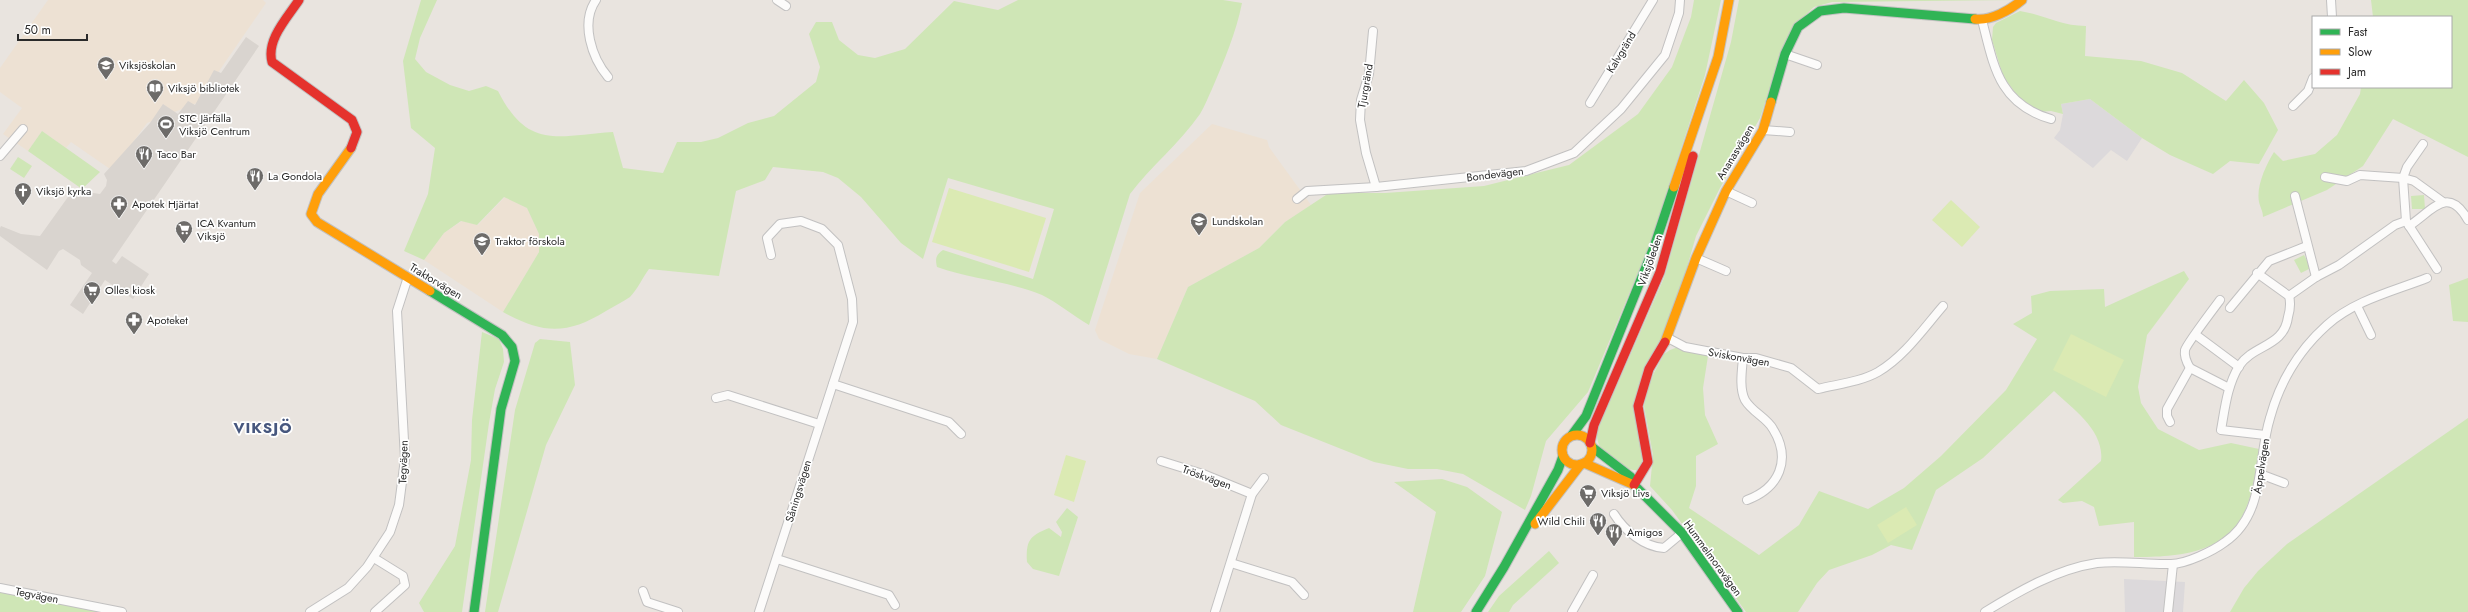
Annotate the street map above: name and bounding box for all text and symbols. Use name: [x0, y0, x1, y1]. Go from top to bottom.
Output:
scale bar: [18, 16, 87, 42]
legend: [2312, 16, 2452, 88]
text: 50 m: [24, 21, 51, 39]
text: Fast: [2348, 23, 2367, 41]
street label: Kalvgränd: [1602, 28, 1640, 76]
text: Slow: [2348, 43, 2373, 61]
school or university icon: Viksjöskolan: [96, 55, 116, 80]
place label: Viksjöskolan: [119, 57, 176, 73]
street label: Tjurgränd: [1353, 63, 1377, 109]
text: Jam: [2346, 63, 2366, 81]
library icon: Viksjö bibliotek: [145, 78, 165, 103]
place label: Viksjö bibliotek: [168, 80, 240, 96]
place label: STC Järfälla Viksjö Centrum: [179, 110, 250, 139]
sports icon: STC Järfälla Viksjö Centrum: [156, 114, 176, 139]
street label: Ananasvägen: [1712, 121, 1758, 183]
restaurant icon: Taco Bar: [134, 144, 154, 169]
place label: Taco Bar: [157, 146, 196, 162]
street label: Bondevägen: [1465, 163, 1525, 185]
restaurant icon: La Gondola: [245, 166, 265, 191]
place label: La Gondola: [268, 168, 322, 184]
church icon: Viksjö kyrka: [13, 181, 33, 206]
place label: Viksjö kyrka: [36, 183, 91, 199]
pharmacy icon: Apotek Hjärtat: [109, 194, 129, 219]
place label: Apotek Hjärtat: [132, 196, 199, 212]
school or university icon: Lundskolan: [1189, 211, 1209, 236]
place label: Lundskolan: [1212, 213, 1263, 229]
place label: ICA Kvantum Viksjö: [197, 215, 256, 244]
supermarket icon: ICA Kvantum Viksjö: [174, 219, 194, 244]
school or university icon: Traktor förskola: [472, 231, 492, 256]
street label: Viksjöleden: [1634, 232, 1666, 288]
place label: Traktor förskola: [495, 233, 565, 249]
street label: Traktorvägen: [407, 259, 465, 303]
supermarket icon: Olles kiosk: [82, 280, 102, 305]
place label: Olles kiosk: [105, 282, 155, 298]
pharmacy icon: Apoteket: [124, 310, 144, 335]
place label: Apoteket: [147, 312, 188, 328]
street label: Sviskonvägen: [1707, 344, 1771, 370]
district label: VIKSJÖ: [233, 417, 292, 439]
street label: Äppelvägen: [2249, 437, 2273, 495]
street label: Tegvägen: [394, 440, 412, 484]
street label: Såningsvägen: [781, 458, 815, 524]
street label: Tröskvägen: [1180, 461, 1234, 493]
supermarket icon: Viksjö Livs: [1578, 483, 1598, 508]
place label: Viksjö Livs: [1601, 485, 1650, 501]
restaurant icon: Wild Chili: [1588, 511, 1608, 536]
place label: Wild Chili: [1538, 513, 1585, 529]
street label: Hummelmoravägen: [1680, 517, 1746, 599]
restaurant icon: Amigos: [1604, 522, 1624, 547]
place label: Amigos: [1627, 524, 1663, 540]
street label: Tegvägen: [14, 583, 60, 607]

